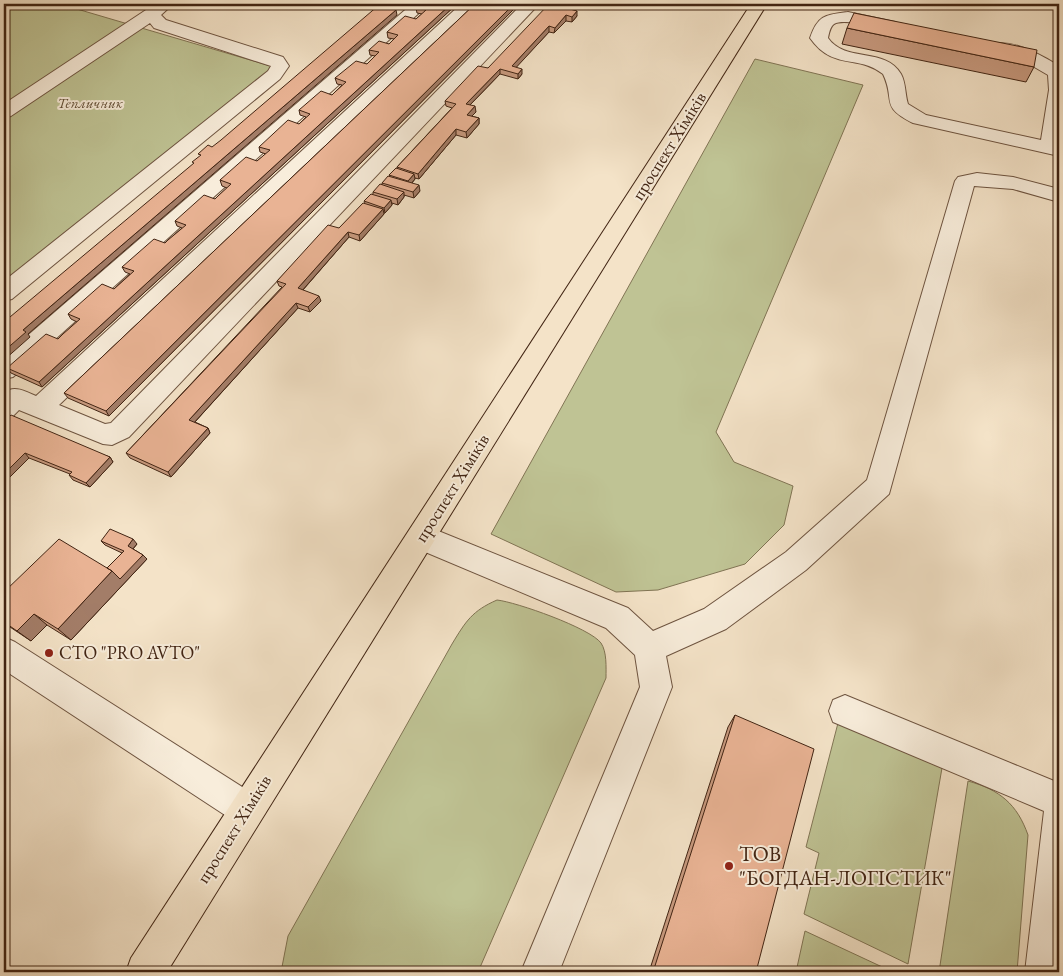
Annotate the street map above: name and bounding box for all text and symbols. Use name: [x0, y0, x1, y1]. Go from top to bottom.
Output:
street label: проспект Хіміків: [626, 87, 711, 204]
park label: Тепличник: [57, 93, 124, 112]
street label: проспект Хіміків: [409, 429, 494, 546]
place label: СТО "PRO AVTO": [59, 641, 200, 664]
marker: СТО "PRO AVTO": [43, 647, 55, 659]
street label: проспект Хіміків: [191, 770, 276, 887]
place label: ТОВ "БОГДАН-ЛОГІСТИК": [739, 840, 952, 891]
marker: ТОВ "БОГДАН-ЛОГІСТИК": [723, 860, 735, 872]

